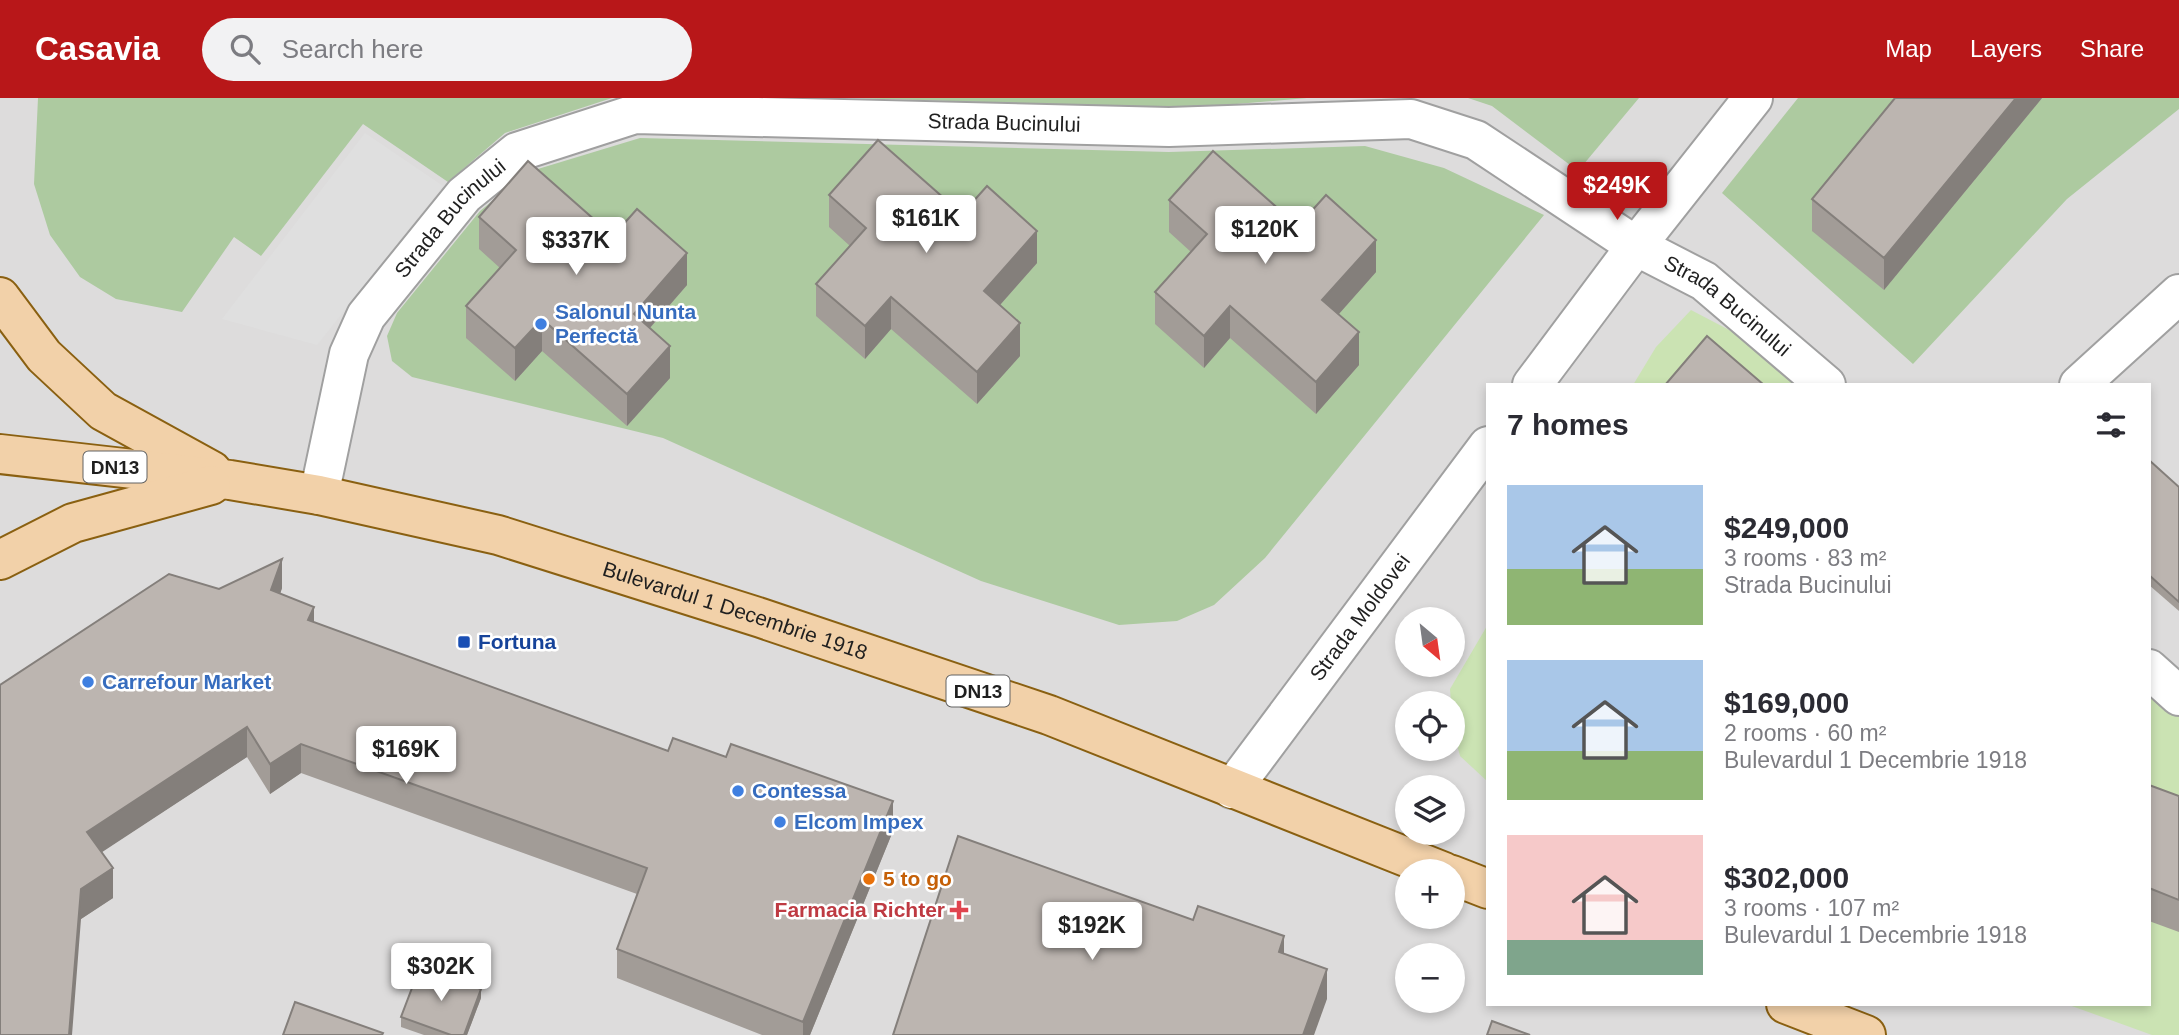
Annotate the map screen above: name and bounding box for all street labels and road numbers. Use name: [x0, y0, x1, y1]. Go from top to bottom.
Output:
street label: Strada Bucinului: [927, 109, 1081, 136]
street label: Strada Bucinului: [390, 154, 510, 282]
street label: Strada Bucinului: [1661, 251, 1795, 361]
road number: DN13: [83, 452, 146, 482]
street label: Strada Moldovei: [1305, 549, 1414, 685]
street label: Bulevardul 1 Decembrie 1918: [600, 557, 871, 664]
road number: DN13: [946, 676, 1010, 706]

